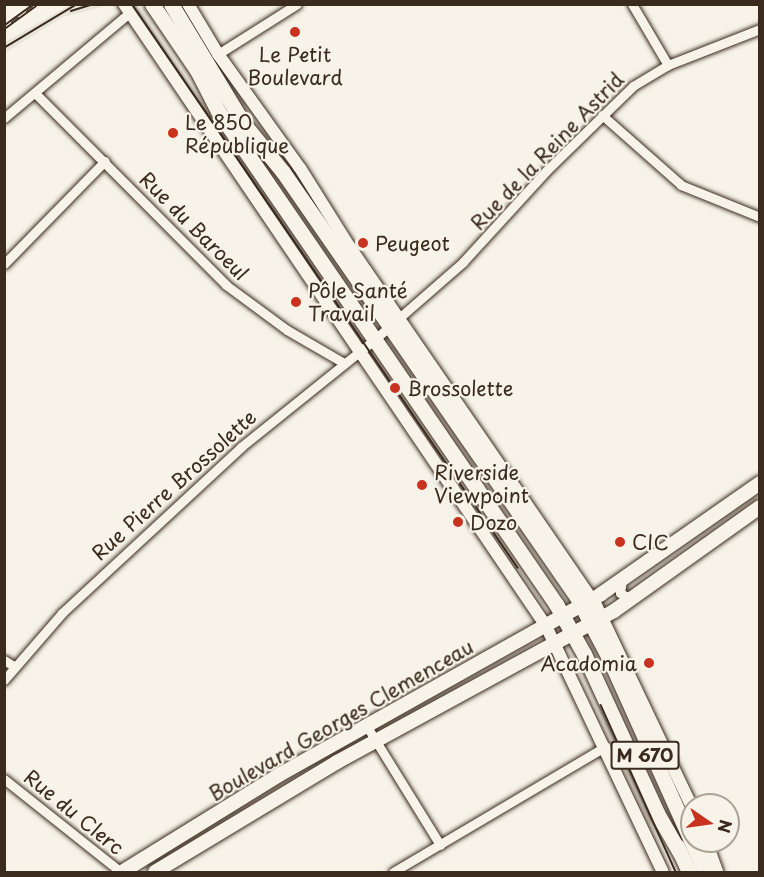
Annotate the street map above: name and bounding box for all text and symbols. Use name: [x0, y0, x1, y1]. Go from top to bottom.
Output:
marker: Le Petit Boulevard: [288, 25, 302, 39]
place label: Le Petit Boulevard: [247, 42, 343, 89]
street label: Rue de la Reine Astrid: [464, 65, 630, 237]
place label: Le 850 République: [185, 110, 289, 157]
marker: Le 850 République: [166, 126, 180, 140]
street label: Rue du Baroeul: [134, 166, 254, 286]
place label: Peugeot: [375, 231, 450, 255]
marker: Peugeot: [356, 236, 370, 250]
place label: Pôle Santé Travail: [308, 278, 409, 325]
marker: Pôle Santé Travail: [289, 295, 303, 309]
place label: Brossolette: [407, 376, 513, 400]
marker: Brossolette: [388, 381, 402, 395]
street label: Rue Pierre Brossolette: [87, 405, 261, 565]
place label: Riverside Viewpoint: [434, 461, 529, 508]
marker: Riverside Viewpoint: [415, 478, 429, 492]
place label: Dozo: [470, 510, 517, 534]
marker: Dozo: [451, 515, 465, 529]
place label: CIC: [632, 530, 669, 554]
marker: CIC: [613, 535, 627, 549]
street label: Boulevard Georges Clemenceau: [203, 633, 479, 807]
place label: Acadomia: [540, 651, 637, 675]
marker: Acadomia: [642, 656, 656, 670]
road number: M 670: [609, 740, 681, 770]
street label: Rue du Clerc: [18, 764, 130, 860]
north arrow: [680, 793, 740, 853]
text: N: [712, 818, 739, 835]

